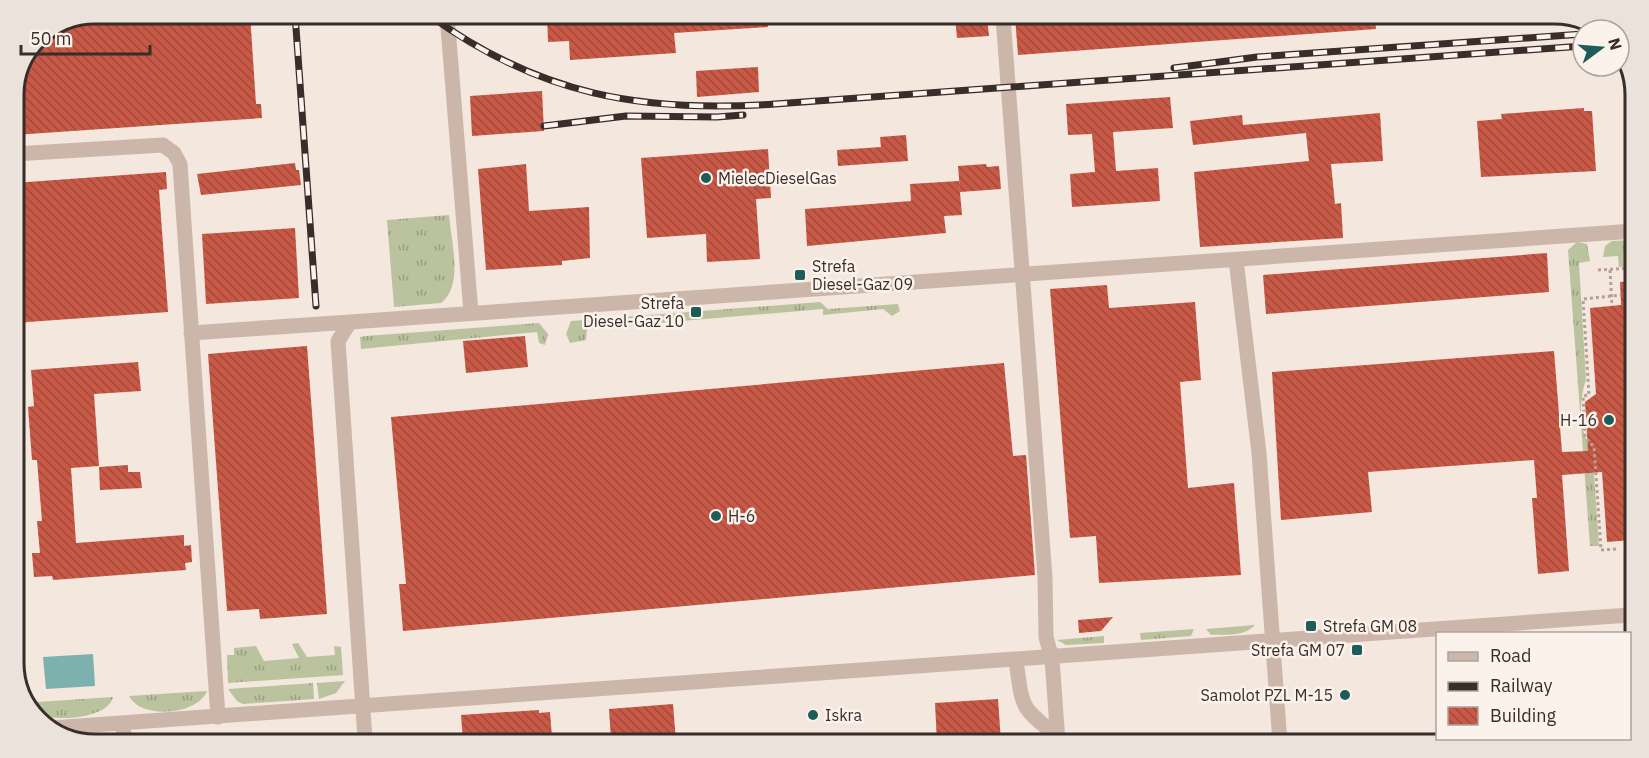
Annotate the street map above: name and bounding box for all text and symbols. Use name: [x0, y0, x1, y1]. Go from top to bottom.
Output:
scale bar: [21, 18, 150, 56]
north arrow: [1571, 18, 1631, 78]
text: 50 m: [30, 27, 72, 50]
text: N: [1604, 36, 1627, 52]
place label: MielecDieselGas: [718, 168, 837, 188]
marker: MielecDieselGas: [699, 171, 713, 185]
place label: Strefa Diesel-Gaz 09: [812, 256, 913, 294]
marker: Strefa Diesel-Gaz 09: [793, 268, 807, 282]
place label: Strefa Diesel-Gaz 10: [583, 293, 684, 331]
marker: Strefa Diesel-Gaz 10: [689, 305, 703, 319]
place label: H-16: [1560, 410, 1597, 430]
marker: H-16: [1602, 413, 1616, 427]
place label: H-6: [728, 506, 755, 526]
marker: H-6: [709, 509, 723, 523]
place label: Strefa GM 08: [1323, 616, 1417, 636]
marker: Strefa GM 08: [1304, 619, 1318, 633]
legend: [1436, 632, 1631, 740]
place label: Strefa GM 07: [1251, 640, 1345, 660]
marker: Strefa GM 07: [1350, 643, 1364, 657]
text: Road: [1490, 644, 1531, 667]
text: Railway: [1490, 674, 1552, 697]
place label: Samolot PZL M-15: [1201, 685, 1333, 705]
marker: Samolot PZL M-15: [1338, 688, 1352, 702]
text: Building: [1490, 704, 1557, 727]
place label: Iskra: [825, 705, 862, 725]
marker: Iskra: [806, 708, 820, 722]

